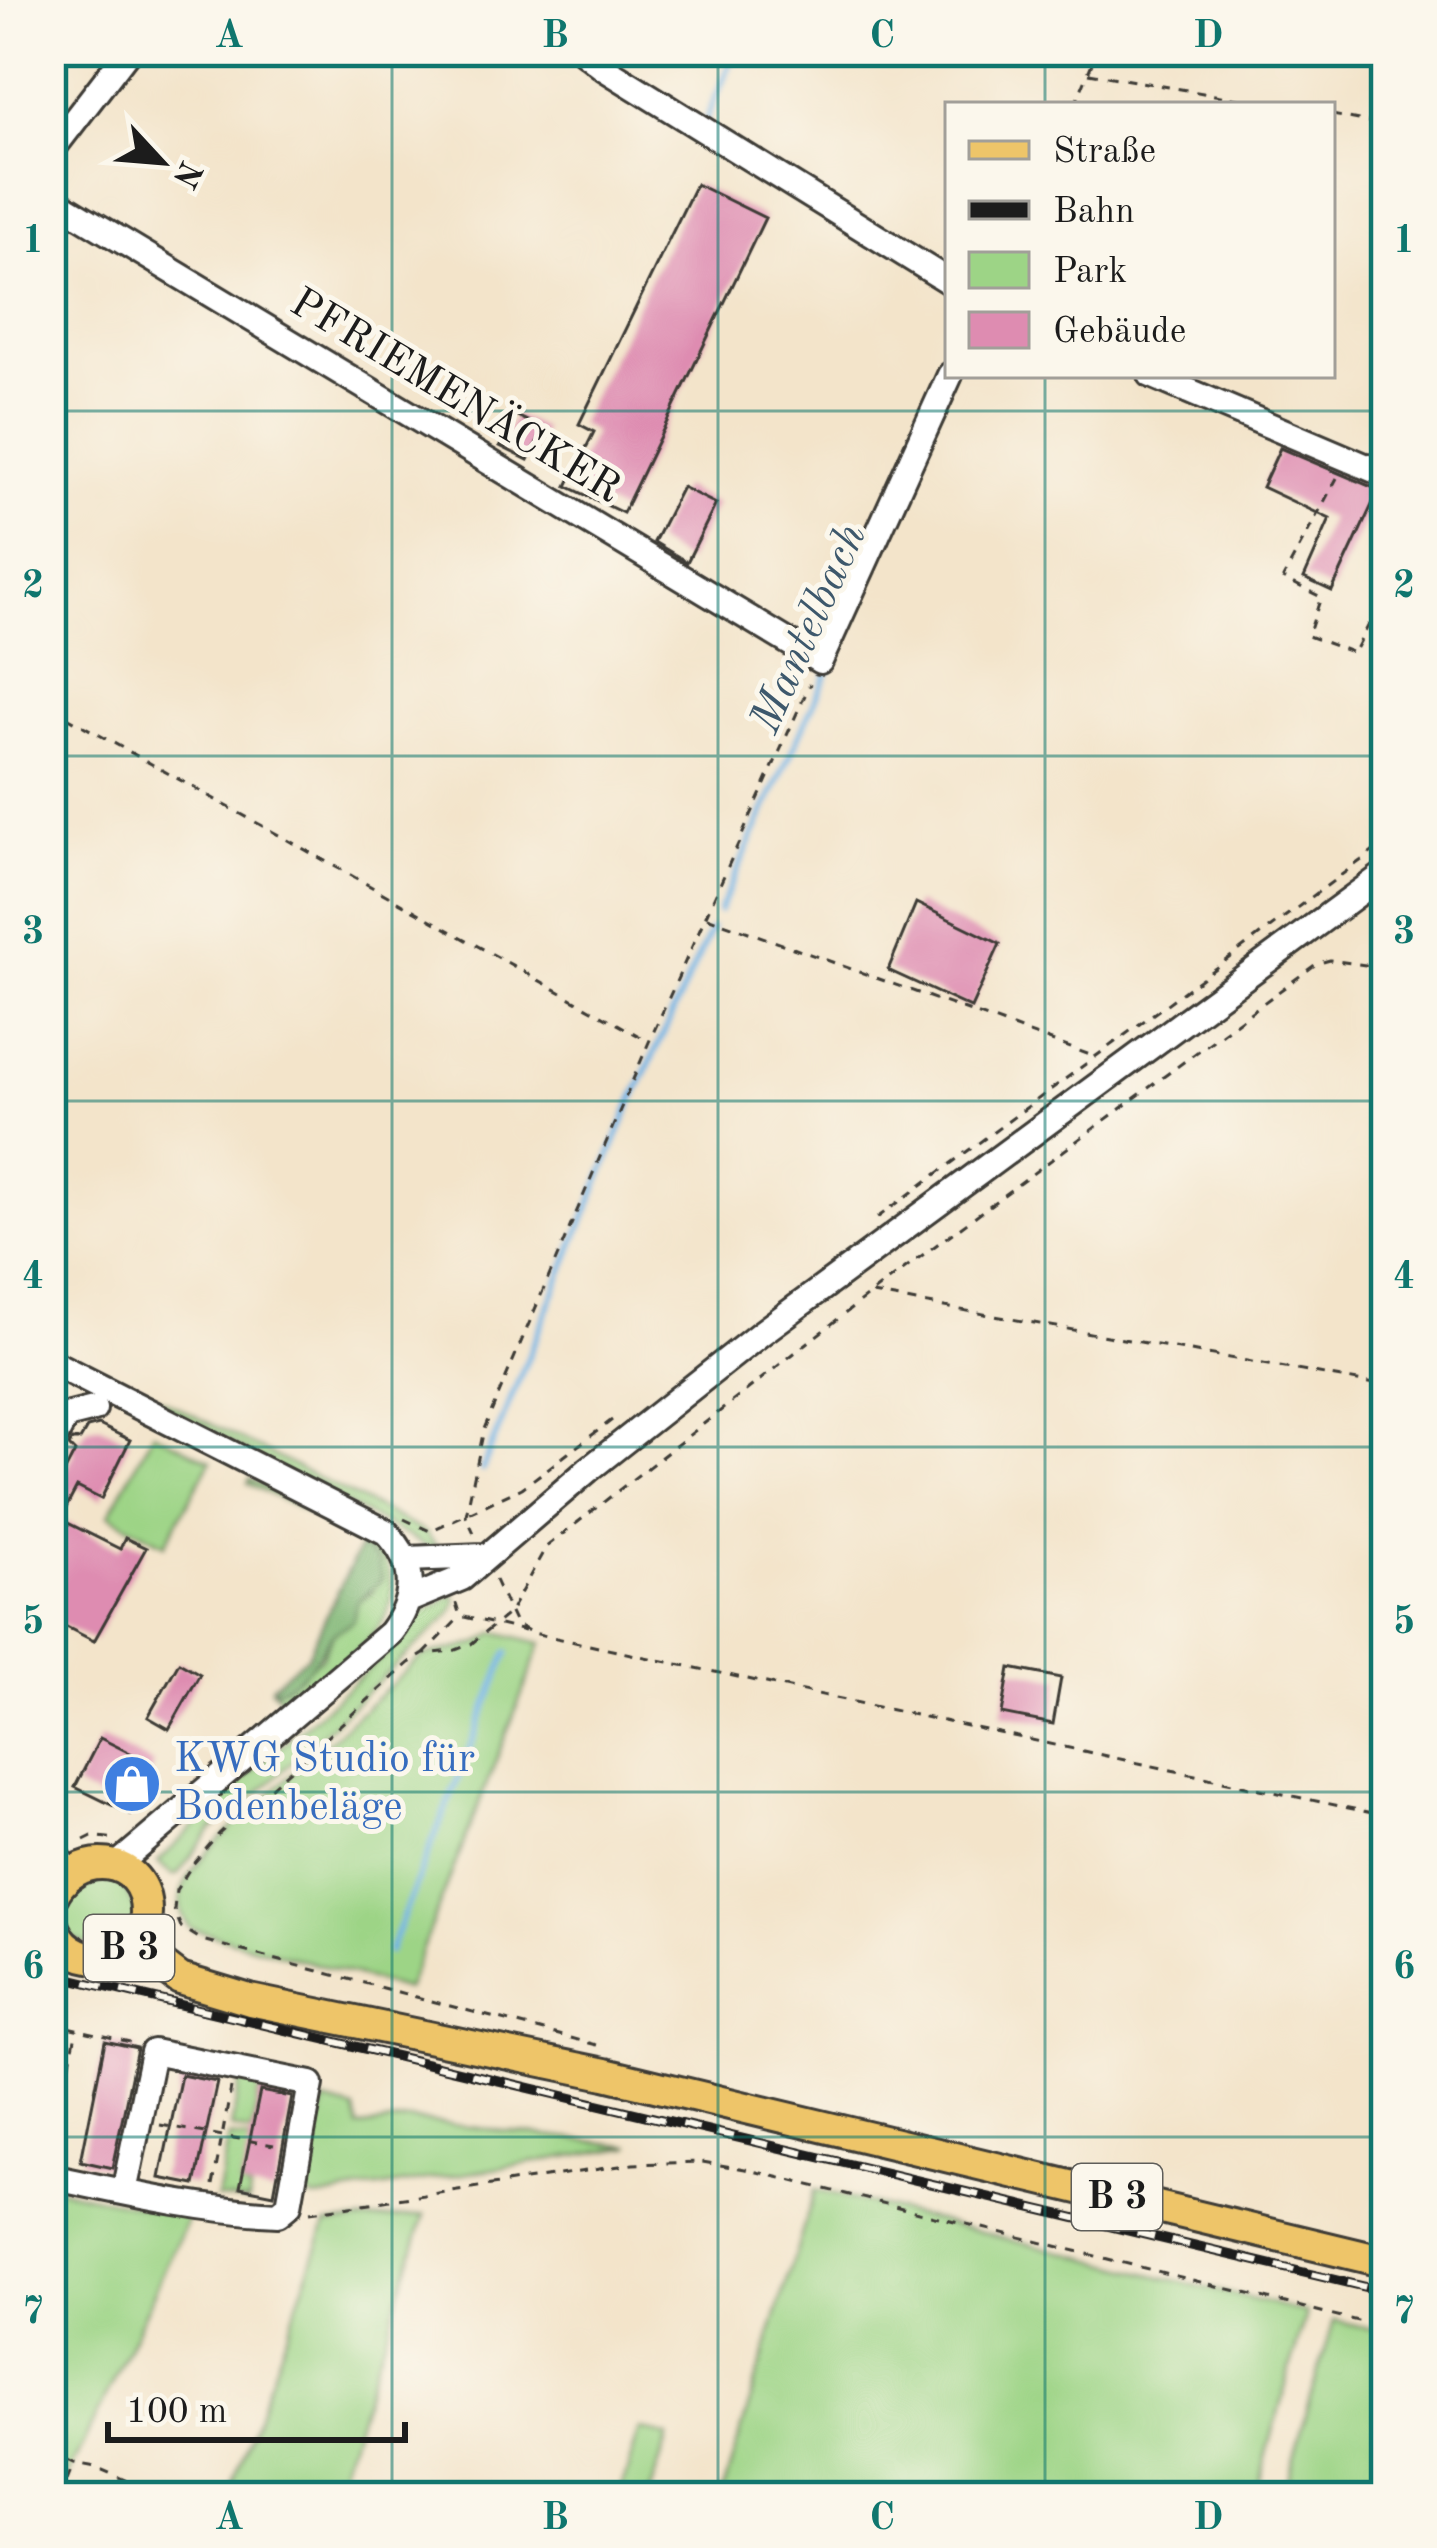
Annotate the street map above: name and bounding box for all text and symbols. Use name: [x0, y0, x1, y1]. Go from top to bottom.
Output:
text: A: [214, 17, 244, 56]
text: B: [541, 17, 569, 56]
text: C: [869, 17, 895, 56]
text: D: [1193, 17, 1223, 56]
north arrow: [102, 102, 222, 222]
legend: [945, 102, 1335, 378]
text: Straße: [1053, 135, 1156, 171]
text: N: [165, 155, 206, 192]
text: Bahn: [1053, 195, 1135, 231]
text: 1: [22, 222, 44, 261]
text: 1: [1393, 222, 1415, 261]
text: Park: [1053, 255, 1127, 291]
street label: PFRIEMENÄCKER: [283, 276, 631, 512]
text: Gebäude: [1053, 315, 1186, 351]
water label: Mantelbach: [744, 518, 876, 741]
text: 2: [22, 567, 44, 606]
text: 2: [1393, 567, 1415, 606]
text: 3: [22, 913, 44, 952]
text: 3: [1393, 913, 1415, 952]
text: 4: [22, 1258, 44, 1297]
text: 4: [1393, 1258, 1415, 1297]
text: 5: [22, 1603, 44, 1642]
text: 5: [1393, 1603, 1415, 1642]
place label: KWG Studio für Bodenbeläge: [174, 1739, 475, 1829]
shop icon: KWG Studio für Bodenbeläge: [101, 1753, 163, 1815]
road number: B 3: [84, 1915, 174, 1981]
text: 6: [22, 1948, 44, 1987]
text: 6: [1393, 1948, 1415, 1987]
road number: B 3: [1072, 2164, 1162, 2230]
text: 7: [22, 2293, 44, 2332]
text: 7: [1393, 2293, 1415, 2332]
scale bar: [108, 2368, 405, 2442]
text: 100 m: [126, 2395, 227, 2431]
text: A: [214, 2499, 244, 2538]
text: B: [541, 2499, 569, 2538]
text: C: [869, 2499, 895, 2538]
text: D: [1193, 2499, 1223, 2538]

